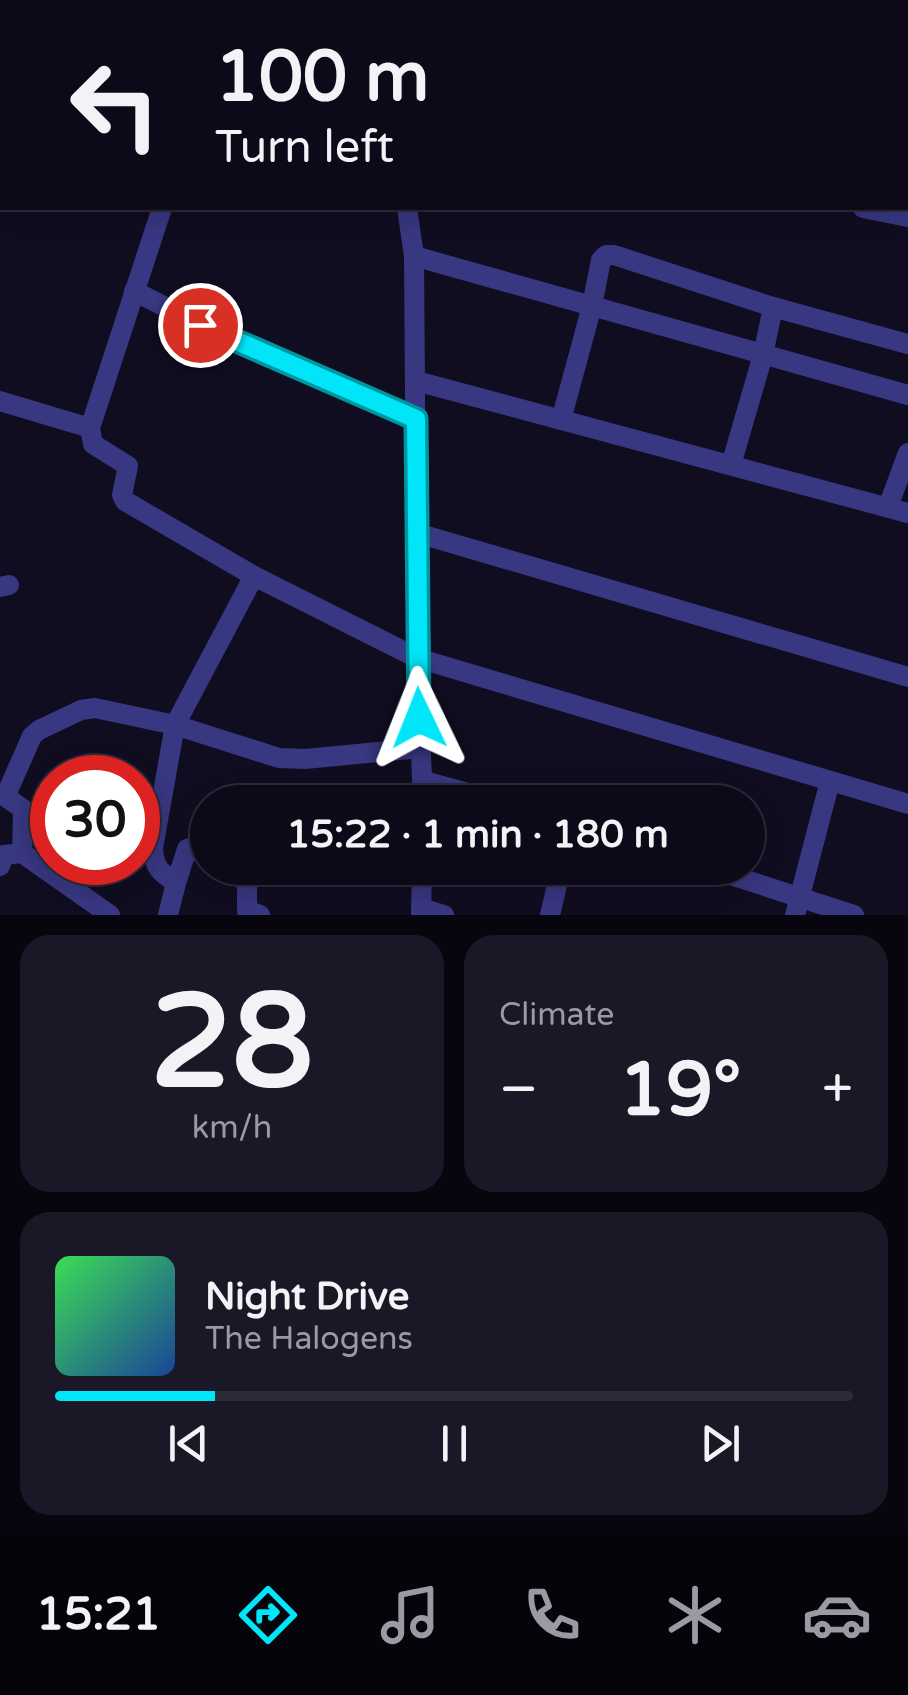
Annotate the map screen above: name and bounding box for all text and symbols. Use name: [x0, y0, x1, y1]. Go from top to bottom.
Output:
text: 100 m: [215, 36, 429, 120]
icon: left: [50, 40, 180, 170]
text: Turn left: [215, 121, 394, 175]
pin: [158, 283, 243, 368]
icon: arrive: [173, 298, 228, 353]
position arrow: [367, 666, 471, 770]
speed limit sign: 30: [30, 755, 160, 885]
text: 15:22 · 1 min · 180 m: [286, 812, 669, 858]
text: 28: [150, 966, 314, 1122]
text: Climate: [499, 996, 614, 1034]
text: 19°: [619, 1045, 741, 1135]
text: −: [499, 1057, 538, 1123]
text: +: [822, 1057, 853, 1123]
text: km/h: [192, 1109, 272, 1147]
text: Night Drive: [205, 1274, 409, 1320]
text: The Halogens: [205, 1320, 413, 1358]
icon: previous: [161, 1416, 216, 1471]
icon: pause: [427, 1416, 482, 1471]
icon: next: [693, 1416, 748, 1471]
icon: directions: [233, 1580, 303, 1650]
icon: music: [375, 1580, 445, 1650]
icon: phone: [517, 1580, 587, 1650]
icon: climate: [660, 1580, 730, 1650]
icon: car: [802, 1580, 872, 1650]
text: 15:21: [36, 1588, 161, 1642]

